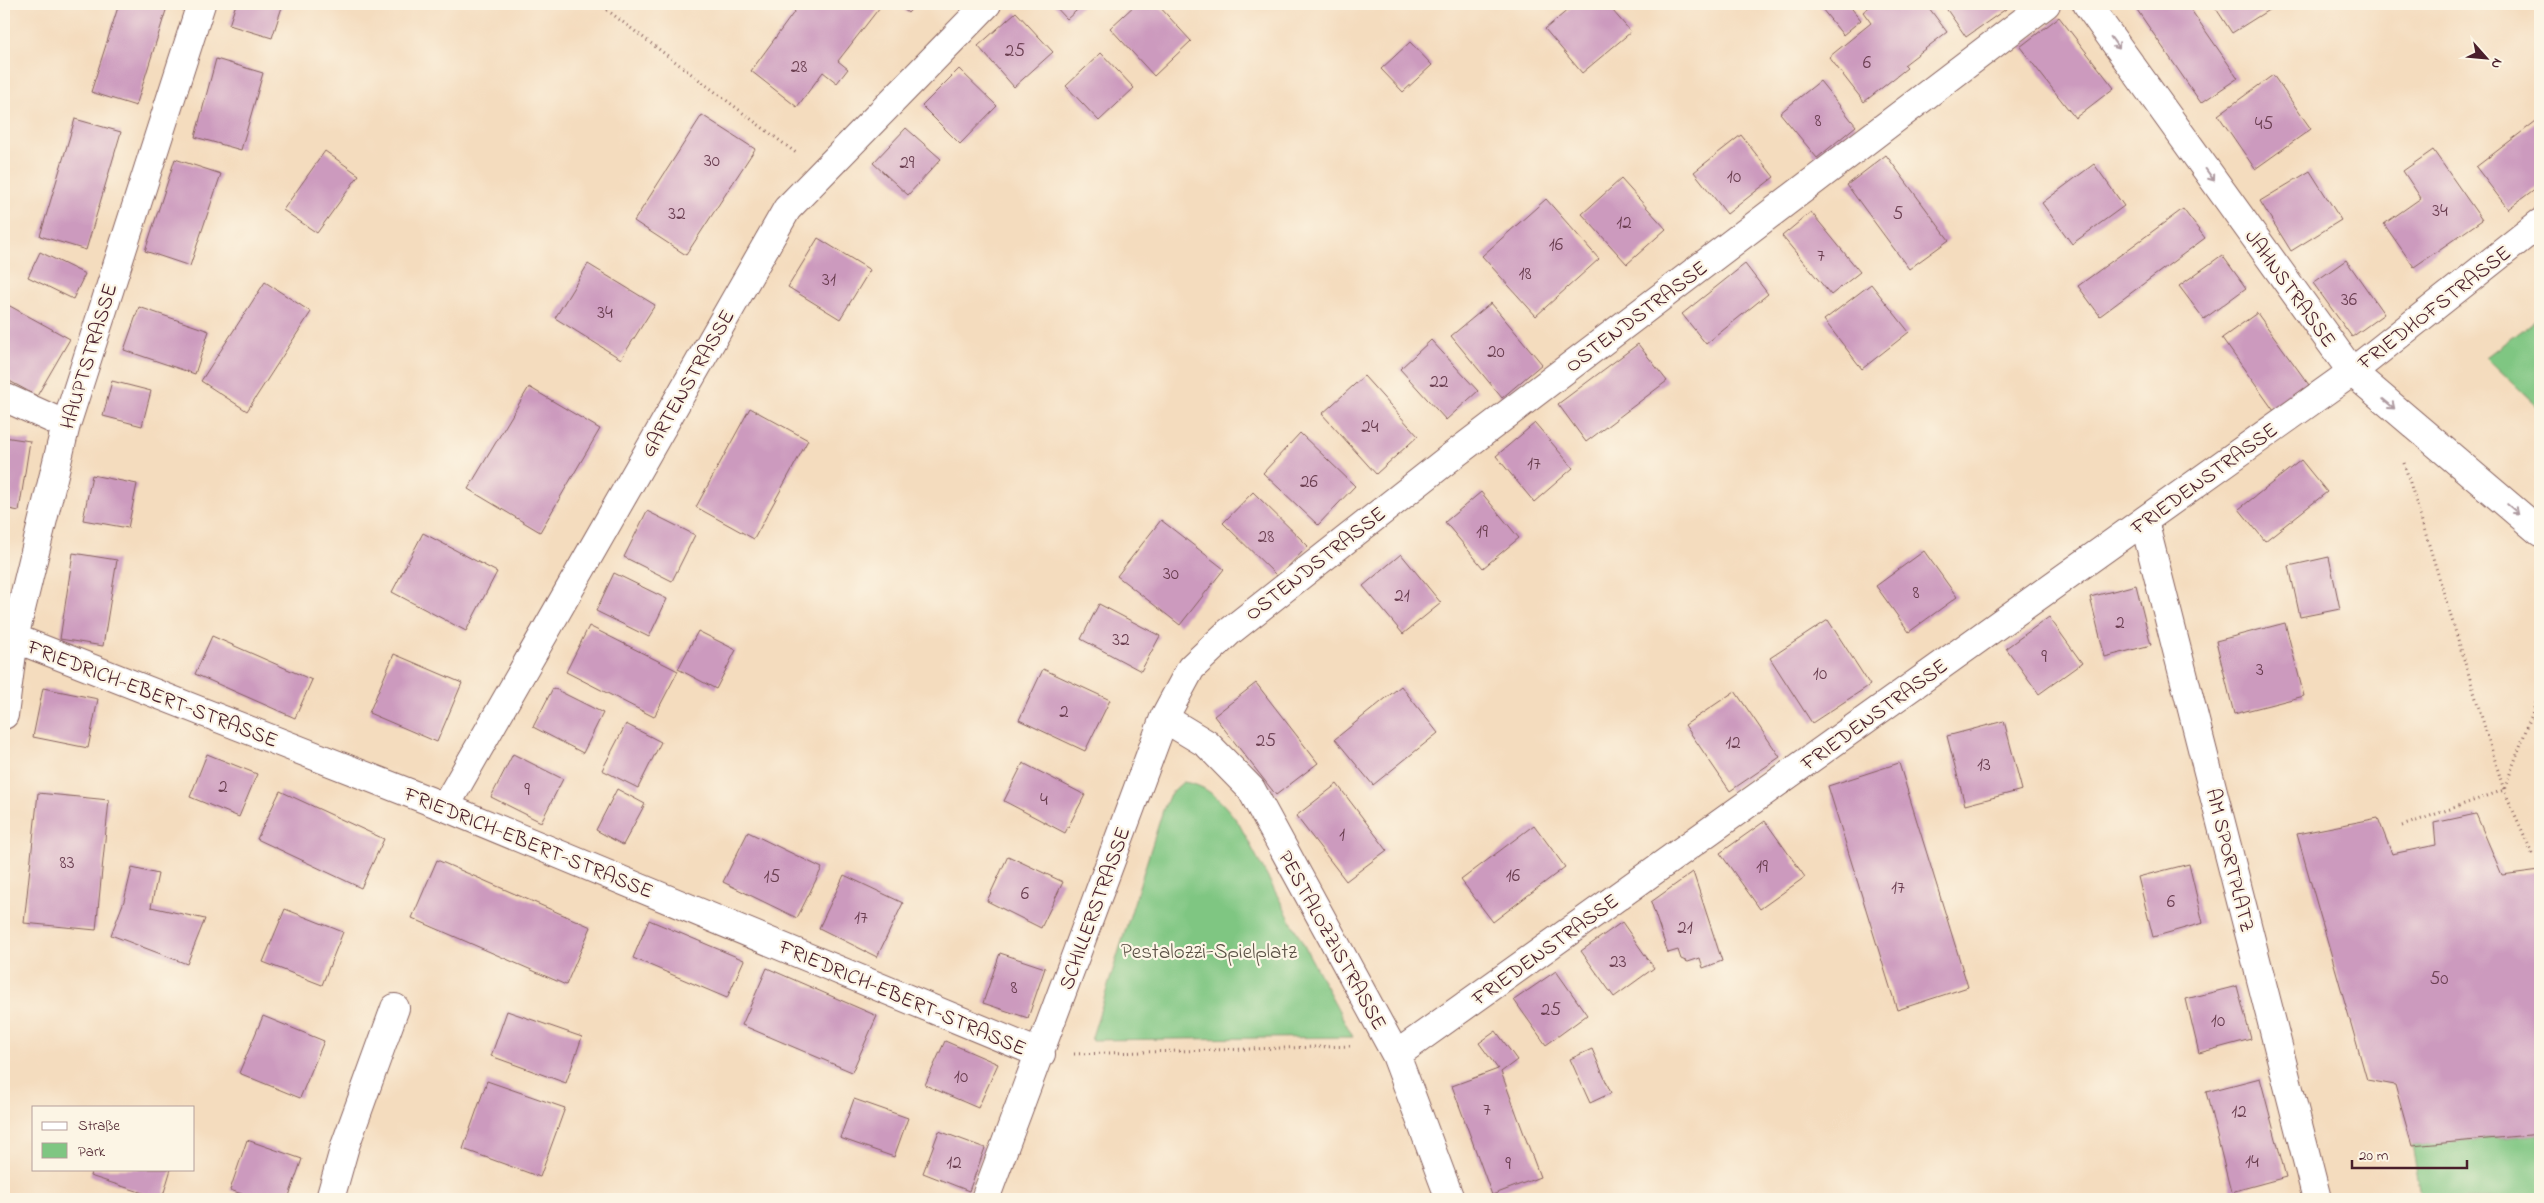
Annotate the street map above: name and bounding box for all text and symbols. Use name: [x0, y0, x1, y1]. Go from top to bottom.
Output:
north arrow: [2462, 32, 2512, 82]
one-way arrow: [2110, 36, 2121, 49]
house number: 25: [1005, 38, 1025, 65]
house number: 6: [1863, 50, 1871, 77]
house number: 28: [791, 54, 807, 81]
text: N: [2485, 54, 2508, 72]
house number: 8: [1814, 108, 1822, 135]
house number: 45: [2255, 111, 2273, 138]
house number: 30: [704, 148, 720, 175]
house number: 29: [899, 150, 915, 177]
house number: 10: [1727, 164, 1741, 191]
one-way arrow: [2205, 168, 2215, 182]
house number: 34: [2432, 198, 2448, 225]
house number: 32: [668, 201, 686, 228]
house number: 5: [1893, 201, 1904, 228]
house number: 12: [1616, 210, 1632, 237]
street label: JAHNSTRASSE: [2236, 224, 2342, 354]
house number: 16: [1549, 232, 1563, 259]
street label: FRIEDHOFSTRASSE: [2351, 239, 2518, 379]
house number: 7: [1817, 243, 1825, 270]
street label: OSTENDSTRASSE: [1560, 254, 1715, 381]
house number: 18: [1518, 261, 1532, 288]
house number: 31: [822, 267, 836, 294]
street label: HAUPTSTRASSE: [53, 280, 126, 433]
house number: 36: [2341, 287, 2357, 314]
house number: 34: [597, 300, 613, 327]
street label: GARTENSTRASSE: [634, 304, 743, 464]
house number: 20: [1487, 339, 1505, 366]
house number: 22: [1430, 369, 1448, 396]
one-way arrow: [2382, 398, 2395, 409]
house number: 24: [1361, 414, 1379, 441]
street label: FRIEDENSTRASSE: [2125, 416, 2285, 544]
house number: 17: [1527, 451, 1541, 478]
house number: 26: [1300, 469, 1318, 496]
street label: OSTENDSTRASSE: [1239, 500, 1393, 629]
one-way arrow: [2506, 503, 2519, 514]
house number: 19: [1476, 519, 1488, 546]
house number: 28: [1258, 524, 1274, 551]
house number: 30: [1163, 561, 1179, 588]
house number: 8: [1912, 580, 1920, 607]
house number: 21: [1394, 583, 1410, 610]
house number: 2: [2115, 610, 2125, 637]
house number: 32: [1112, 627, 1130, 654]
street label: FRIEDRICH-EBERT-STRASSE: [22, 633, 282, 757]
house number: 9: [2041, 644, 2047, 671]
street label: FRIEDENSTRASSE: [1795, 652, 1955, 780]
house number: 3: [2256, 657, 2264, 684]
house number: 10: [1813, 661, 1827, 688]
house number: 2: [1059, 699, 1069, 726]
house number: 25: [1256, 728, 1276, 755]
house number: 12: [1725, 730, 1741, 757]
house number: 13: [1977, 752, 1991, 779]
house number: 2: [218, 774, 228, 801]
house number: 9: [524, 777, 530, 804]
street label: FRIEDRICH-EBERT-STRASSE: [398, 780, 657, 908]
street label: AM SPORTPLATZ: [2197, 786, 2261, 935]
house number: 4: [1040, 787, 1048, 814]
house number: 1: [1339, 822, 1345, 849]
street label: SCHILLERSTRASSE: [1052, 823, 1139, 995]
street label: PESTALOZZISTRASSE: [1269, 846, 1393, 1036]
house number: 83: [60, 850, 75, 877]
house number: 19: [1756, 854, 1768, 881]
house number: 16: [1506, 863, 1520, 890]
house number: 15: [764, 864, 781, 891]
house number: 17: [1891, 875, 1905, 902]
house number: 6: [1021, 881, 1029, 908]
street label: FRIEDENSTRASSE: [1466, 887, 1626, 1015]
house number: 6: [2167, 889, 2175, 916]
house number: 17: [854, 905, 868, 932]
house number: 21: [1677, 915, 1693, 942]
street label: FRIEDRICH-EBERT-STRASSE: [773, 933, 1031, 1065]
park label: Pestalozzi-Spielplatz: [1121, 938, 1297, 968]
house number: 23: [1609, 949, 1627, 976]
house number: 50: [2429, 966, 2449, 993]
house number: 8: [1010, 975, 1018, 1002]
house number: 25: [1541, 997, 1561, 1024]
house number: 10: [2211, 1008, 2225, 1035]
house number: 10: [954, 1064, 968, 1091]
house number: 7: [1483, 1097, 1491, 1124]
house number: 12: [2231, 1099, 2247, 1126]
legend: [32, 1106, 195, 1170]
text: Straße: [78, 1115, 120, 1137]
scale bar: [2352, 1138, 2466, 1170]
text: Park: [78, 1141, 106, 1163]
text: 20 m: [2359, 1145, 2389, 1167]
house number: 14: [2245, 1149, 2259, 1176]
house number: 12: [946, 1150, 962, 1177]
house number: 9: [1505, 1151, 1511, 1178]

